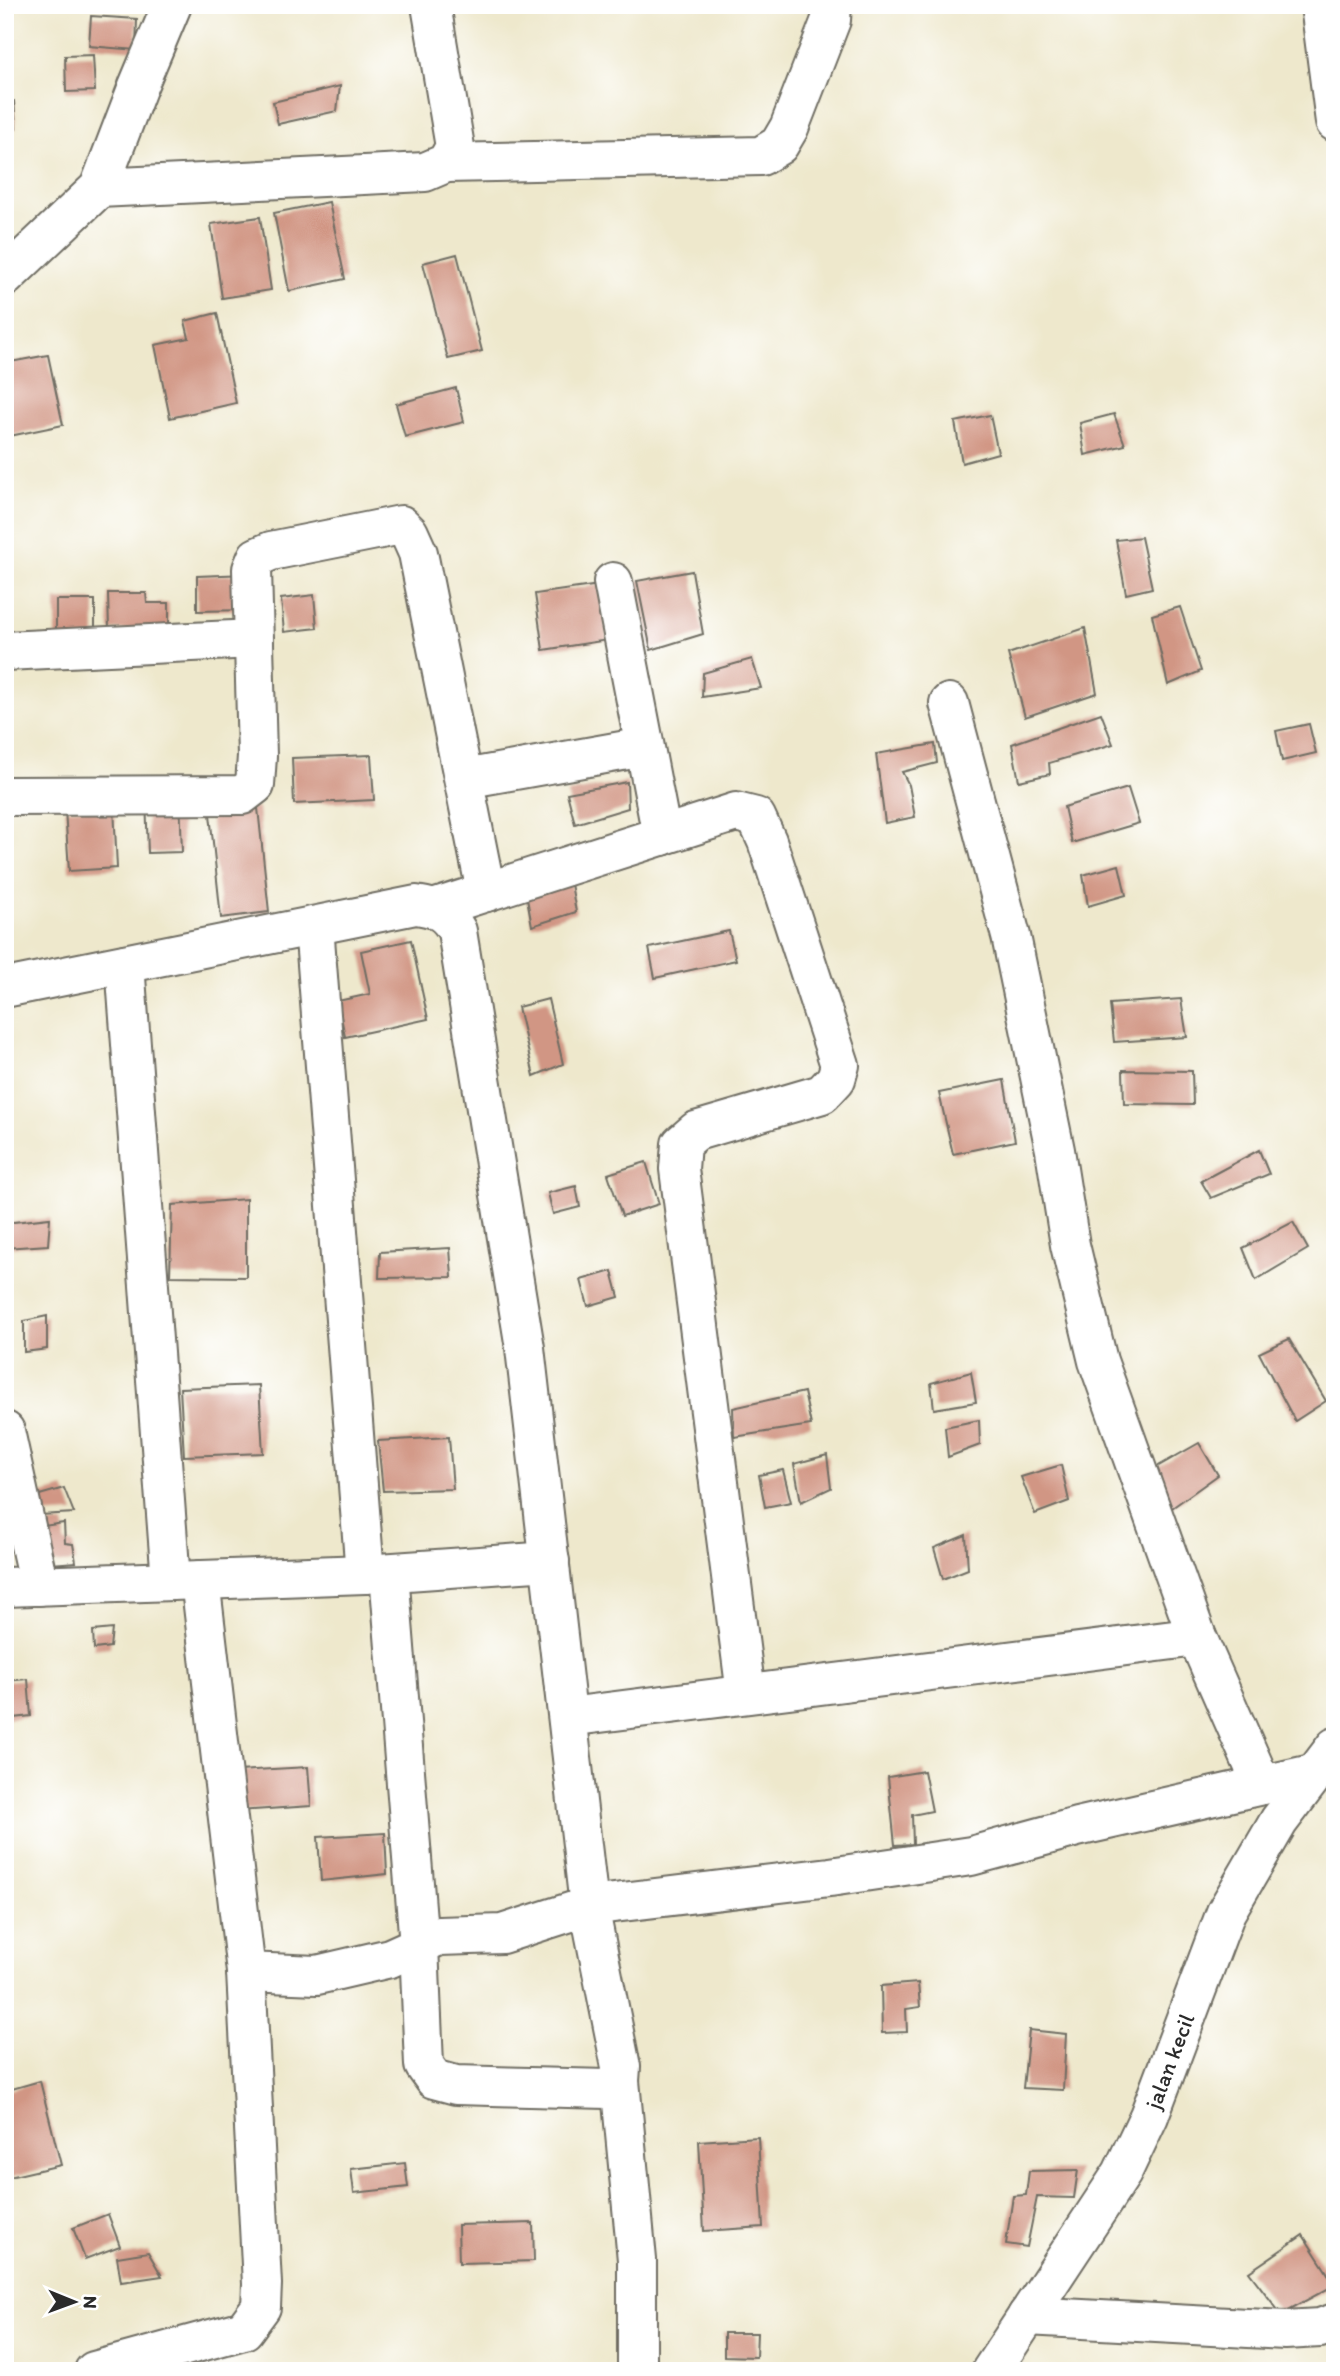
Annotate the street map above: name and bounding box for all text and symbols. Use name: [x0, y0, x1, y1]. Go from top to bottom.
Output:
street label: jalan kecil: [1139, 2009, 1201, 2114]
north arrow: [38, 2268, 108, 2338]
text: N: [79, 2296, 102, 2309]

